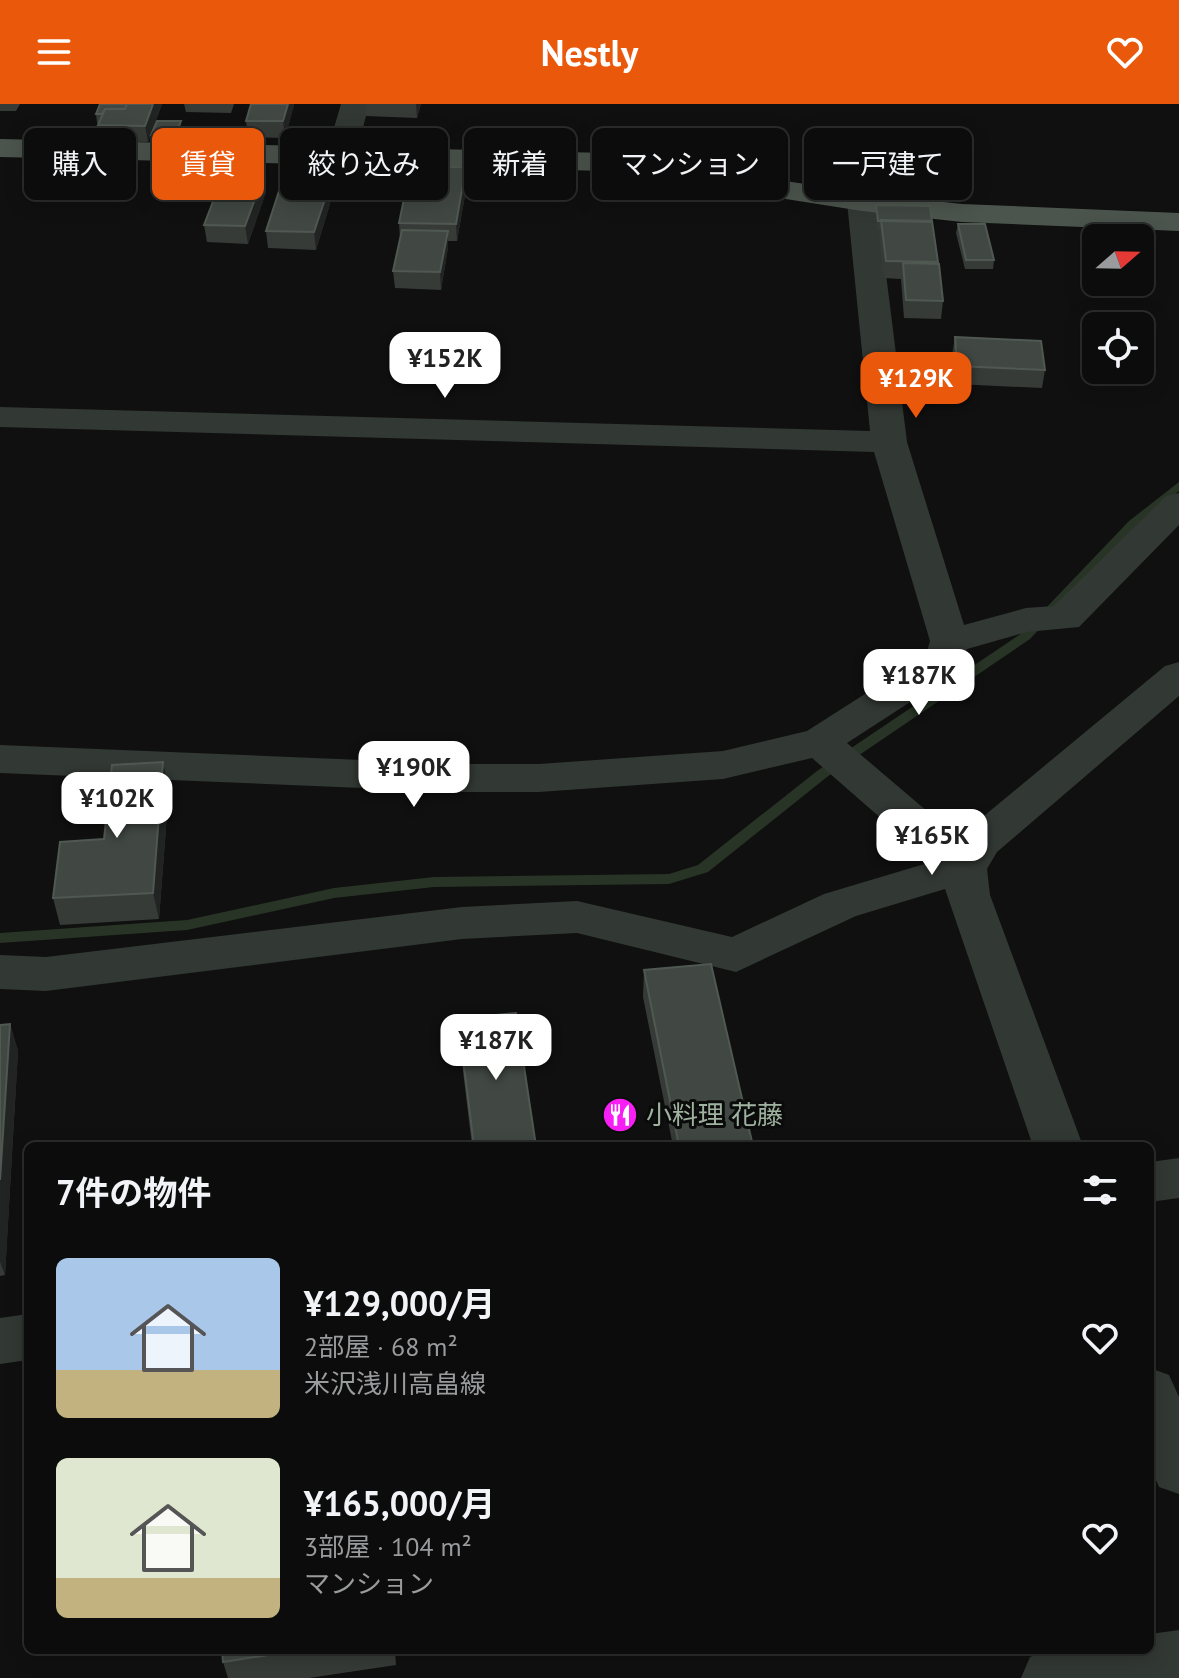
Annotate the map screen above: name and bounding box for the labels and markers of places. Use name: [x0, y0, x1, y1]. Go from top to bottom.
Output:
pin: ¥152K: [389, 332, 501, 400]
pin: ¥129K: [860, 352, 972, 420]
pin: ¥187K: [863, 649, 975, 717]
pin: ¥190K: [358, 741, 470, 809]
pin: ¥102K: [61, 772, 173, 840]
pin: ¥165K: [876, 809, 988, 877]
pin: ¥187K: [440, 1014, 552, 1082]
restaurant icon: 小料理 花藤: [601, 1096, 639, 1134]
place label: 小料理 花藤: [646, 1098, 783, 1131]

